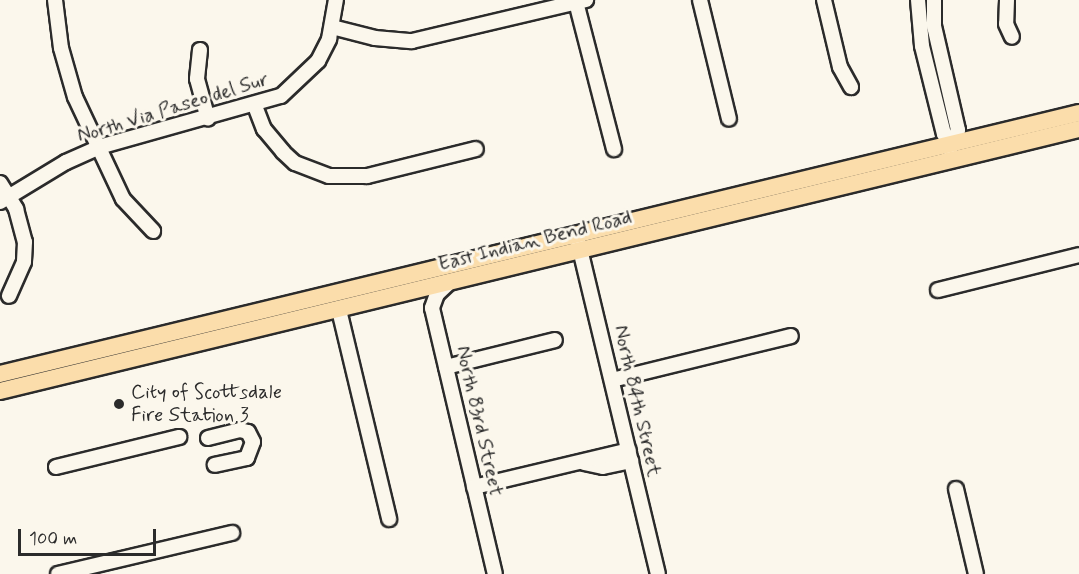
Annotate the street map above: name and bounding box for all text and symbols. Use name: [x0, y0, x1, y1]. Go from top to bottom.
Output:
street label: North Via Paseo del Sur: [76, 68, 270, 148]
street label: East Indian Bend Road: [436, 205, 634, 277]
street label: North 84th Street: [608, 323, 666, 479]
street label: North 83rd Street: [450, 344, 508, 498]
place label: City of Scottsdale Fire Station 3: [131, 380, 285, 427]
marker: City of Scottsdale Fire Station 3: [112, 397, 126, 411]
scale bar: [21, 517, 159, 555]
text: 100 m: [29, 527, 77, 551]

